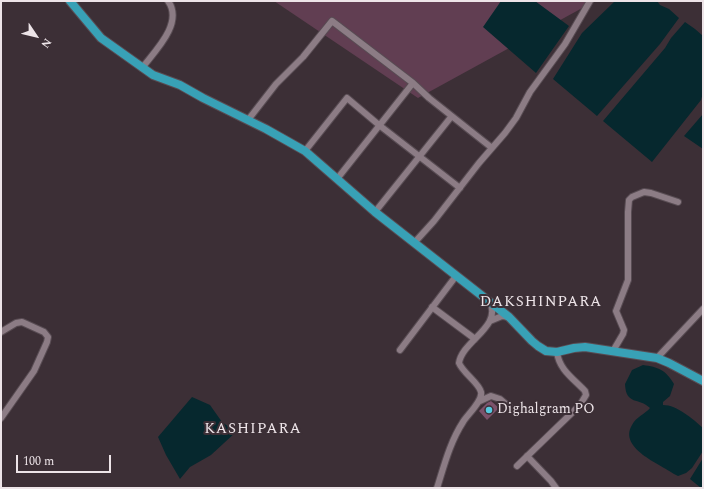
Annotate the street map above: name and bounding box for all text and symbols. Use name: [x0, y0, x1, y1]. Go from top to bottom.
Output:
north arrow: [16, 16, 56, 56]
text: N: [37, 35, 56, 52]
district label: DAKSHINPARA: [480, 294, 602, 312]
place label: Dighalgram PO: [497, 402, 595, 418]
marker: Dighalgram PO: [484, 405, 494, 415]
district label: KASHIPARA: [204, 421, 302, 439]
scale bar: [18, 447, 113, 473]
text: 100 m: [23, 452, 54, 471]

